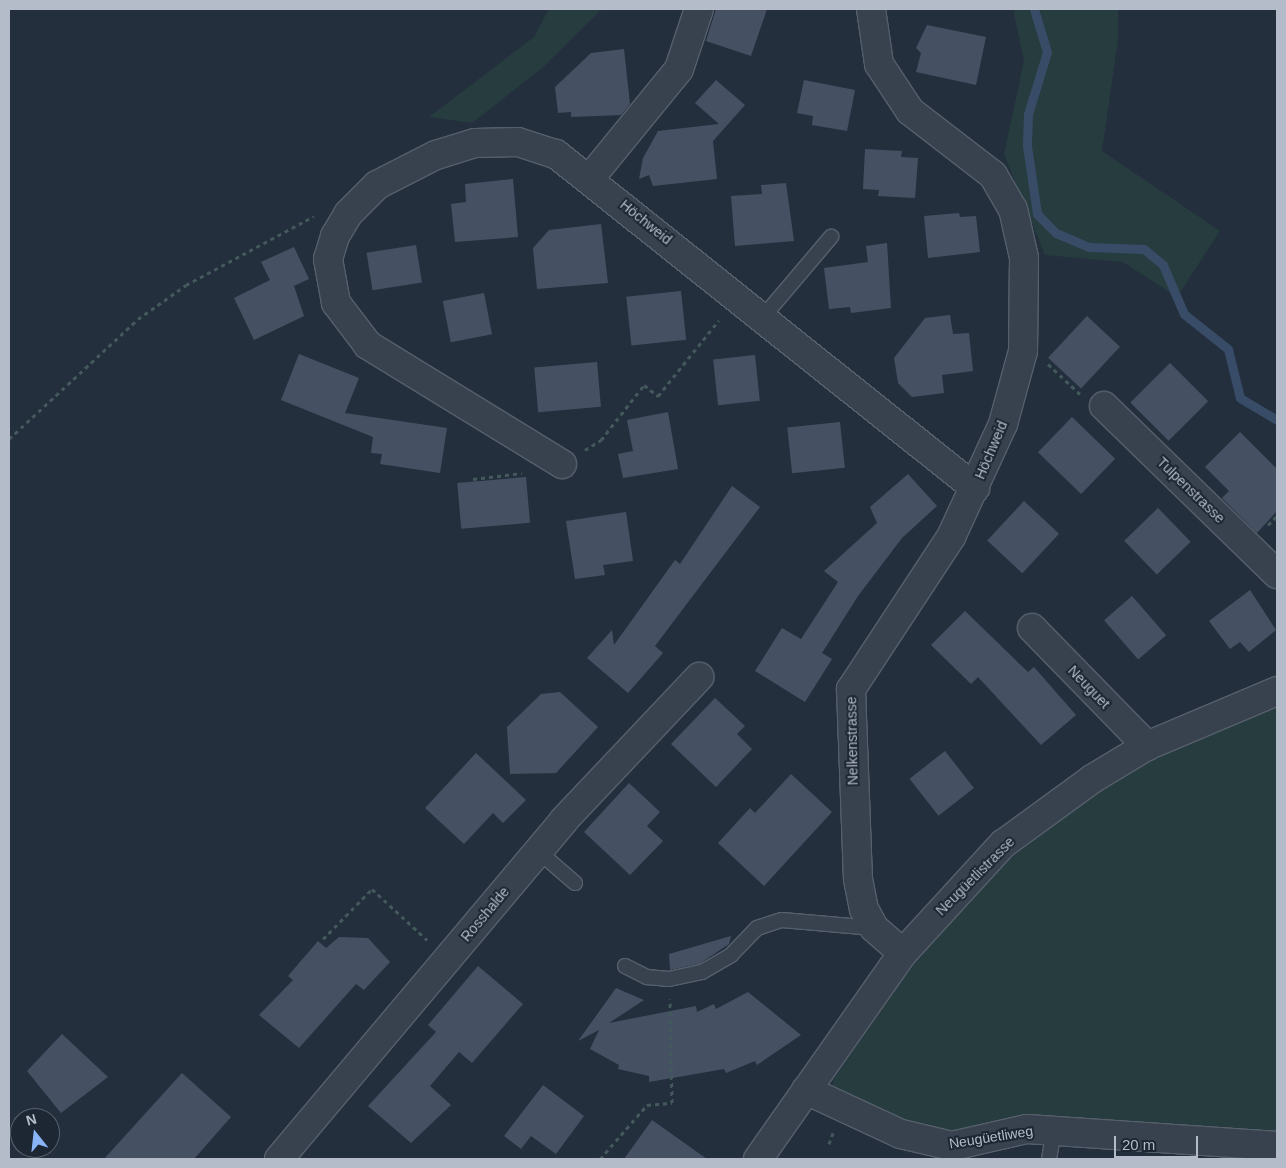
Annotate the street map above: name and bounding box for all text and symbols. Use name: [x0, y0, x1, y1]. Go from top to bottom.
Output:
street label: Höchweid: [617, 196, 675, 248]
street label: Höchweid: [971, 418, 1011, 482]
street label: Tulpenstrasse: [1154, 454, 1228, 526]
street label: Neuguet: [1065, 662, 1113, 712]
street label: Nelkenstrasse: [843, 697, 861, 785]
street label: Neugüetlistrasse: [932, 833, 1018, 919]
street label: Rosshalde: [457, 883, 513, 945]
north arrow: [10, 1108, 60, 1158]
text: N: [24, 1110, 38, 1129]
street label: Neugüetliweg: [948, 1122, 1034, 1152]
scale bar: [1116, 1126, 1200, 1158]
text: 20 m: [1122, 1136, 1155, 1153]

